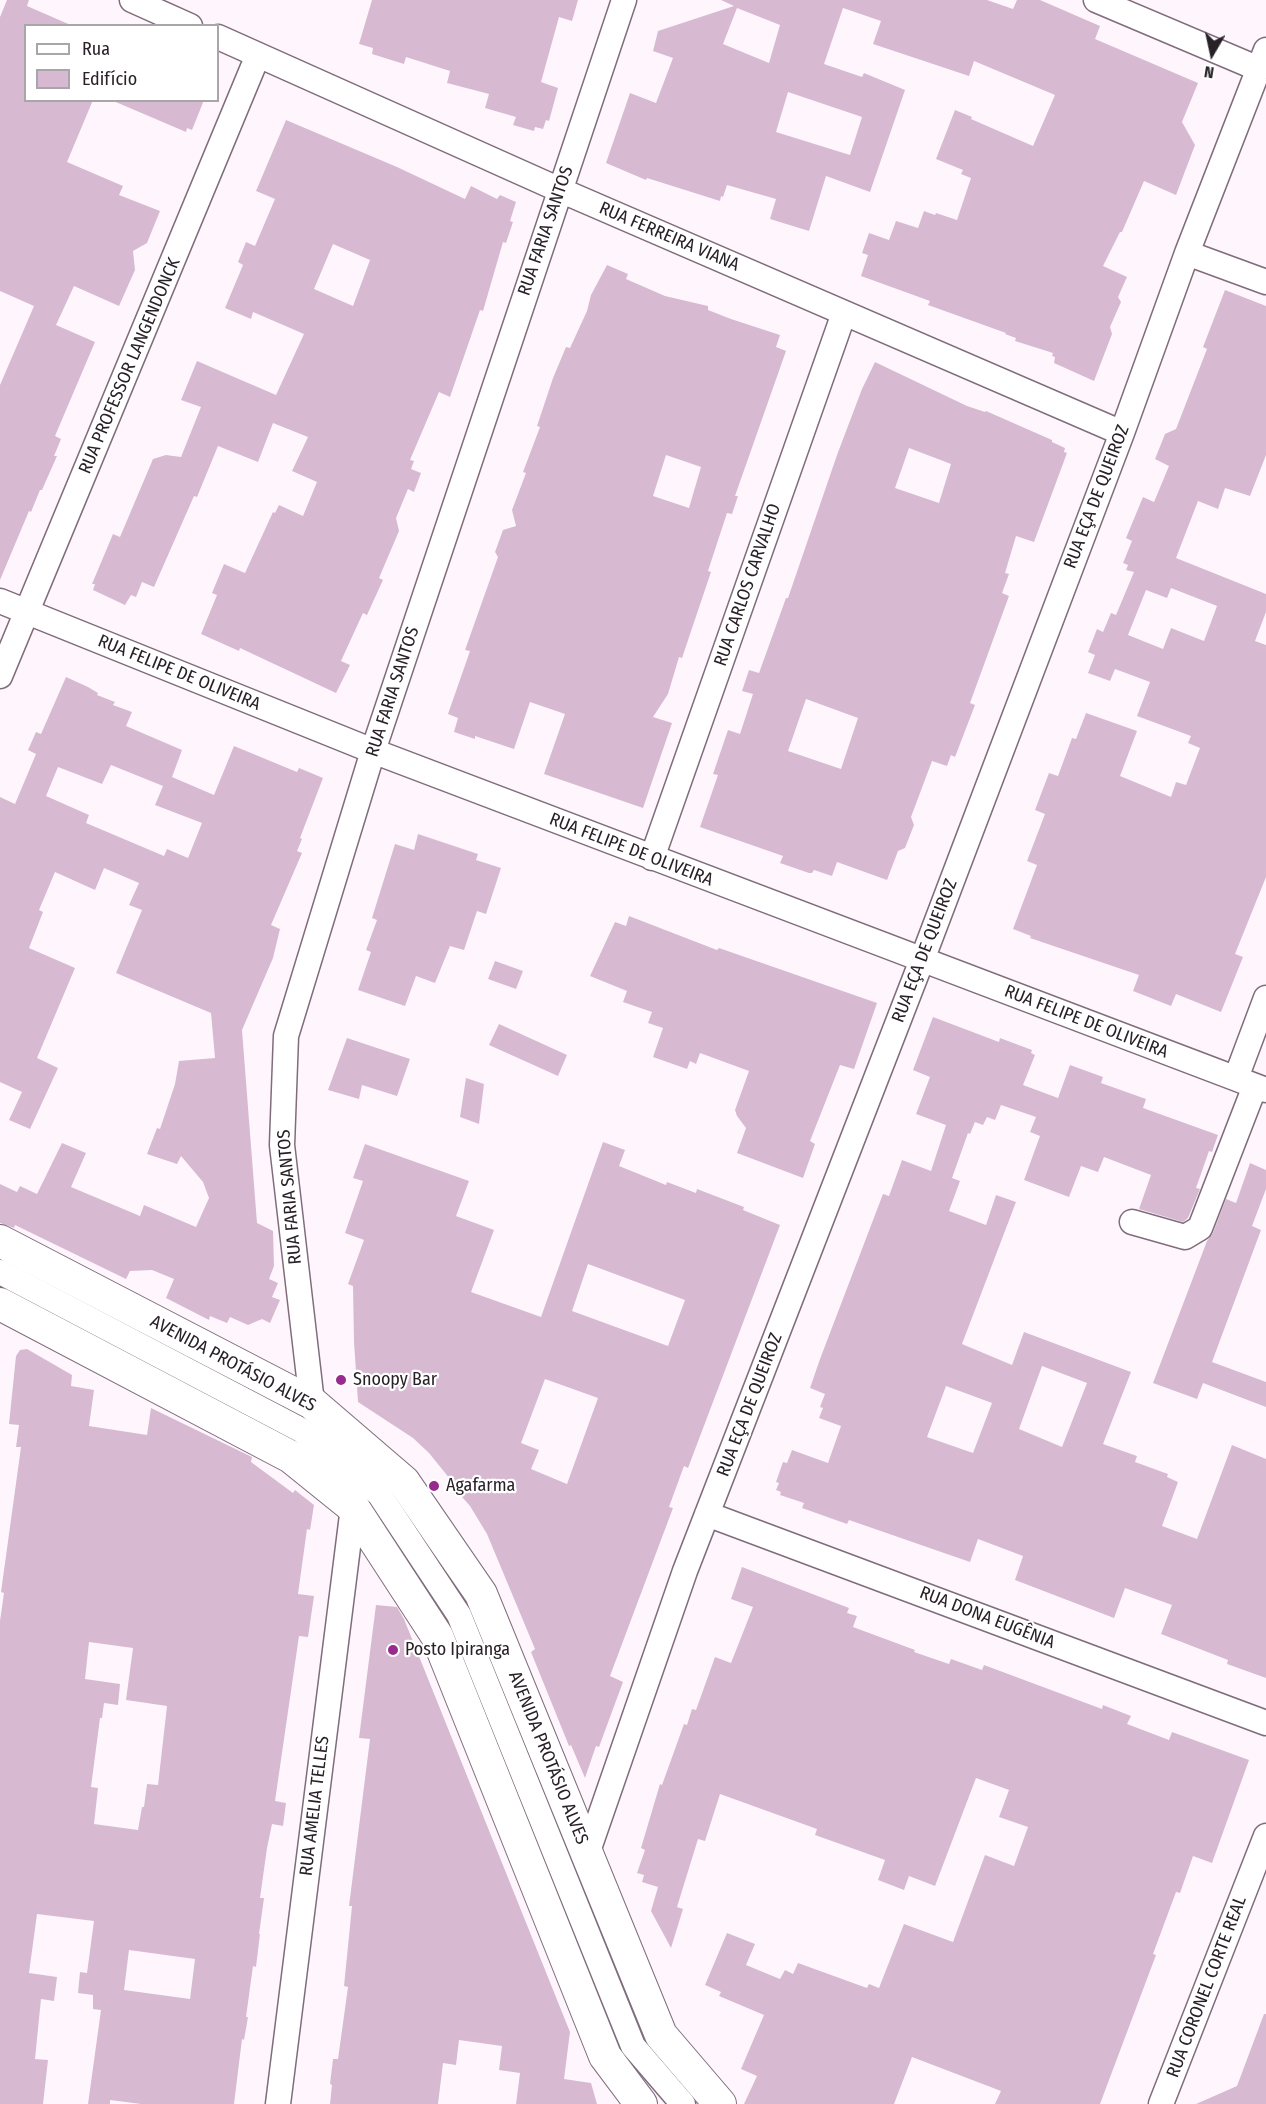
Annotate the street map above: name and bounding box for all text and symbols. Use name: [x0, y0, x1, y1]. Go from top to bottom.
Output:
legend: [24, 24, 219, 102]
north arrow: [1182, 24, 1242, 84]
text: Rua: [82, 38, 110, 60]
text: N: [1203, 62, 1215, 82]
text: Edifício: [82, 68, 137, 90]
street label: RUA FARIA SANTOS: [514, 163, 578, 299]
street label: RUA FERREIRA VIANA: [596, 198, 742, 276]
street label: RUA PROFESSOR LANGENDONCK: [75, 255, 185, 477]
street label: RUA EÇA DE QUEIROZ: [1060, 422, 1134, 572]
street label: RUA CARLOS CARVALHO: [710, 501, 786, 669]
street label: RUA FARIA SANTOS: [362, 624, 424, 760]
street label: RUA FELIPE DE OLIVEIRA: [94, 630, 264, 716]
street label: RUA FELIPE DE OLIVEIRA: [546, 809, 716, 891]
street label: RUA EÇA DE QUEIROZ: [888, 876, 962, 1026]
street label: RUA FELIPE DE OLIVEIRA: [1001, 981, 1171, 1063]
street label: RUA FARIA SANTOS: [273, 1129, 307, 1265]
street label: AVENIDA PROTÁSIO ALVES: [146, 1311, 320, 1417]
street label: RUA EÇA DE QUEIROZ: [713, 1330, 787, 1480]
place label: Snoopy Bar: [353, 1369, 437, 1391]
marker: Snoopy Bar: [334, 1373, 348, 1387]
place label: Agafarma: [446, 1475, 515, 1497]
marker: Agafarma: [427, 1479, 441, 1493]
street label: RUA DONA EUGÊNIA: [916, 1582, 1058, 1654]
place label: Posto Ipiranga: [405, 1639, 510, 1661]
marker: Posto Ipiranga: [386, 1643, 400, 1657]
street label: AVENIDA PROTÁSIO ALVES: [503, 1668, 593, 1848]
street label: RUA AMELIA TELLES: [296, 1735, 334, 1877]
street label: RUA CORONEL CORTE REAL: [1162, 1893, 1252, 2081]

